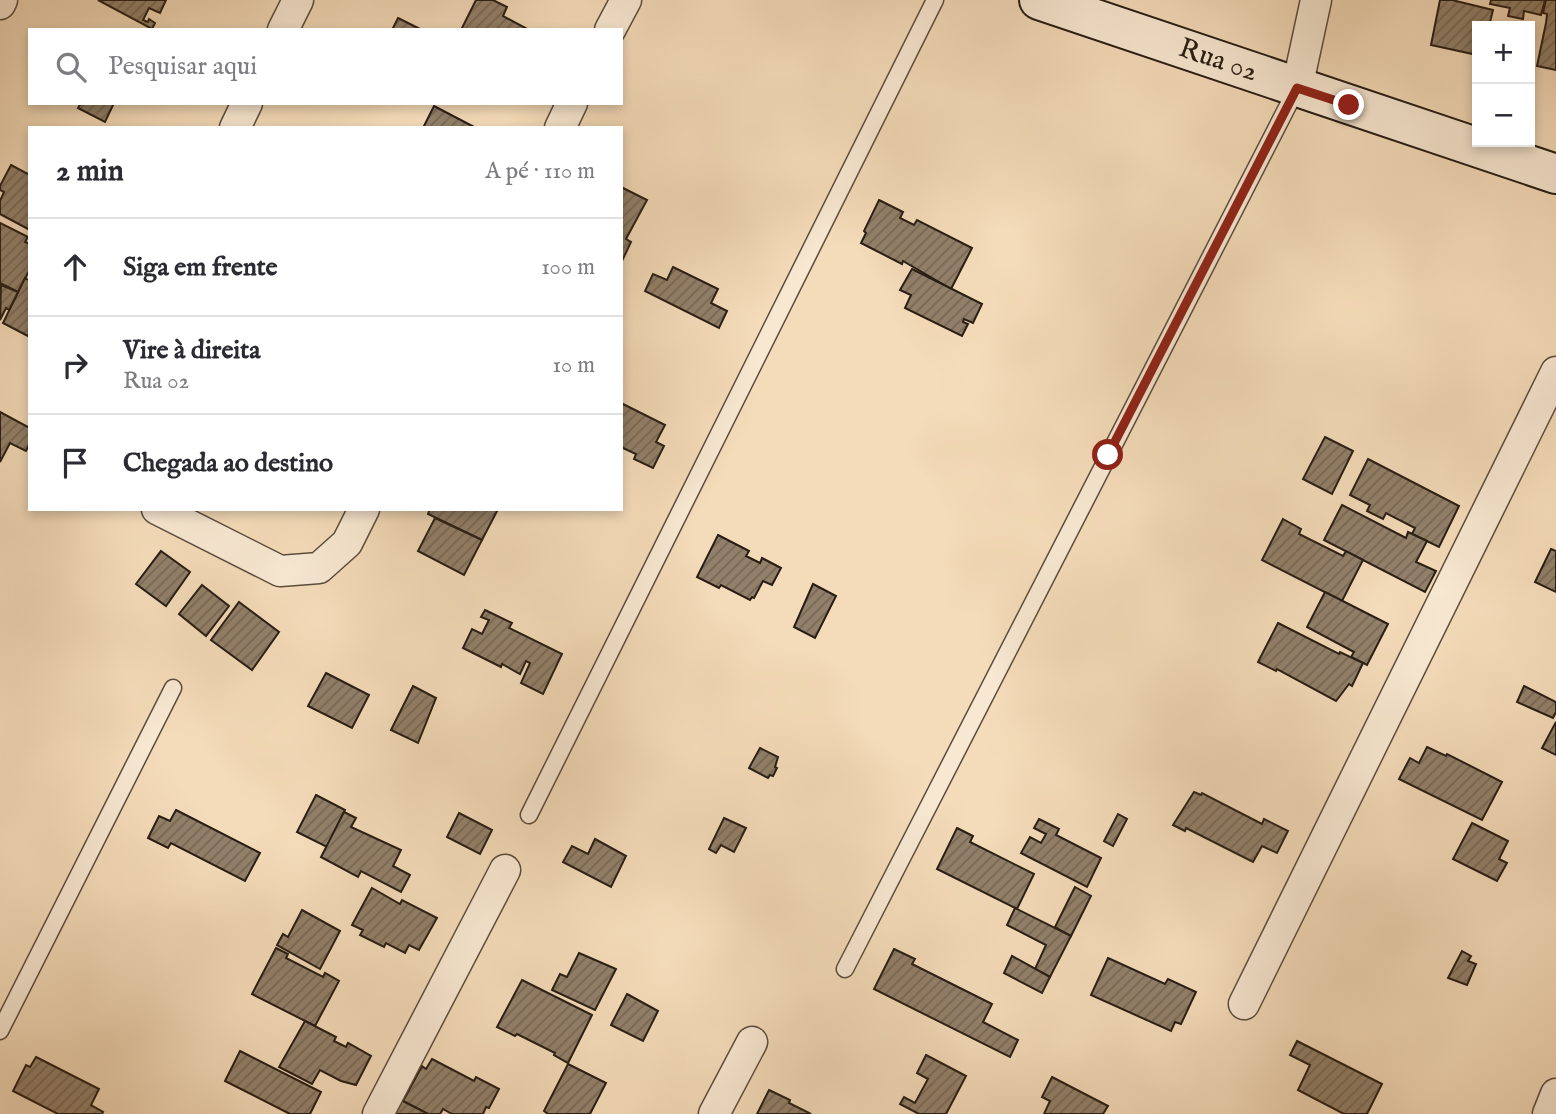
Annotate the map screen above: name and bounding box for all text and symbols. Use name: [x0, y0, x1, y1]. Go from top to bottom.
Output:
map controls: [1472, 21, 1535, 147]
button: +: [1472, 21, 1535, 84]
search box: [28, 28, 623, 105]
street label: Rua 02: [1174, 31, 1262, 90]
icon: search: [52, 48, 90, 86]
text: Pesquisar aqui: [108, 50, 257, 83]
button: −: [1472, 84, 1535, 147]
route end: [1333, 89, 1364, 120]
text: 2 min: [56, 153, 124, 191]
text: A pé · 110 m: [485, 157, 595, 186]
icon: ahead: [56, 248, 94, 286]
text: Siga em frente: [123, 251, 278, 284]
text: 100 m: [541, 253, 595, 282]
text: Vire à direita: [123, 334, 260, 367]
icon: right: [56, 346, 94, 384]
text: 10 m: [552, 351, 595, 380]
text: Rua 02: [123, 367, 189, 396]
route start: [1092, 439, 1123, 470]
icon: arrive: [56, 444, 94, 482]
text: Chegada ao destino: [123, 447, 333, 480]

